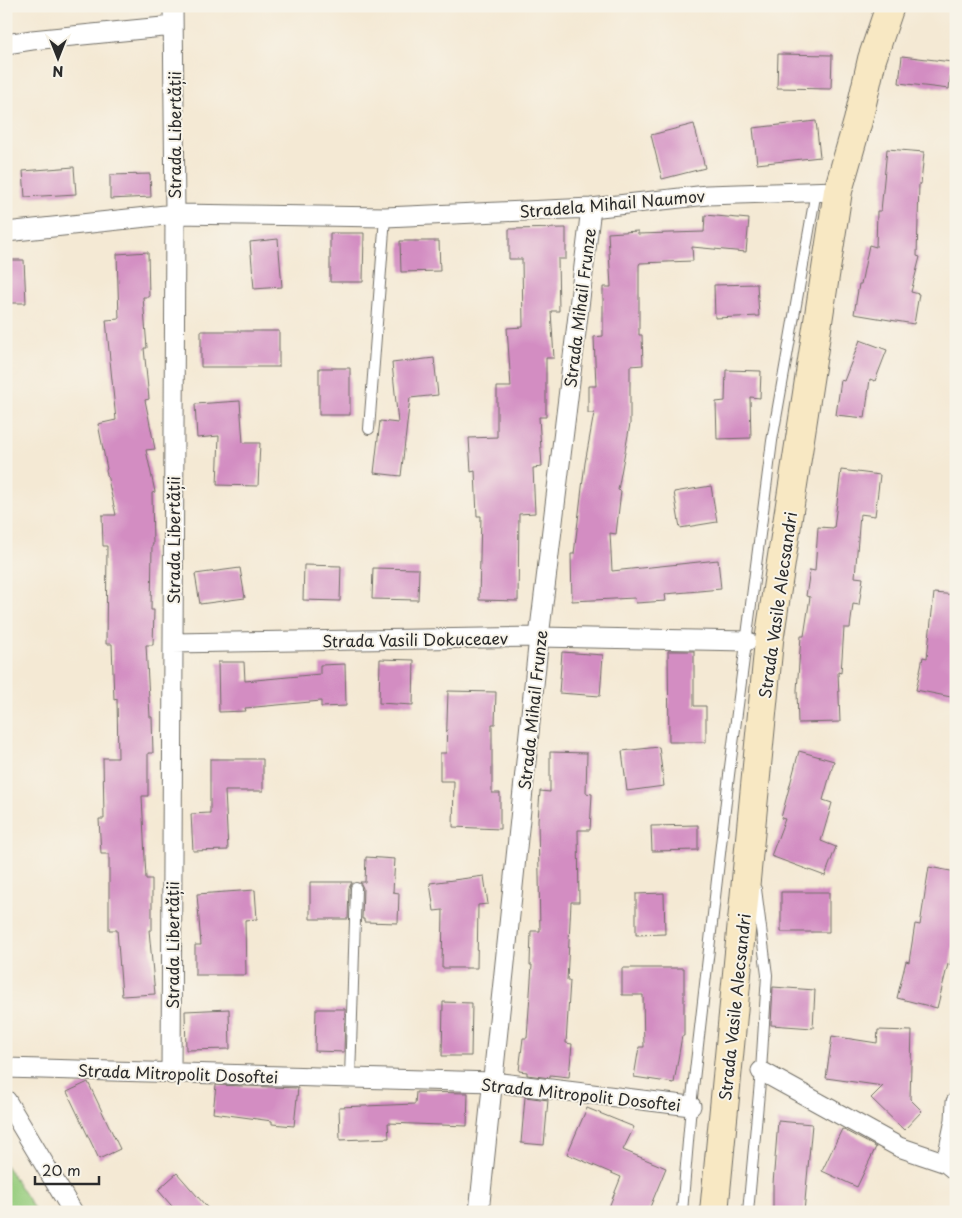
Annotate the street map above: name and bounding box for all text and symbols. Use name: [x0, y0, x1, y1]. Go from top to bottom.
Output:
north arrow: [32, 32, 82, 82]
text: N: [52, 61, 64, 82]
street label: Strada Libertății: [162, 71, 186, 199]
street label: Stradela Mihail Naumov: [518, 183, 706, 223]
street label: Strada Mihail Frunze: [557, 227, 601, 389]
street label: Strada Libertății: [161, 476, 185, 604]
street label: Strada Vasile Alecsandri: [752, 510, 802, 700]
street label: Strada Vasili Dokuceaev: [322, 625, 509, 653]
street label: Strada Mihail Frunze: [512, 629, 552, 791]
street label: Strada Libertății: [160, 881, 184, 1009]
street label: Strada Vasile Alecsandri: [712, 912, 756, 1102]
street label: Strada Mitropolit Dosoftei: [77, 1058, 279, 1088]
street label: Strada Mitropolit Dosoftei: [480, 1072, 682, 1116]
scale bar: [35, 1153, 99, 1185]
text: 20 m: [42, 1158, 81, 1181]

